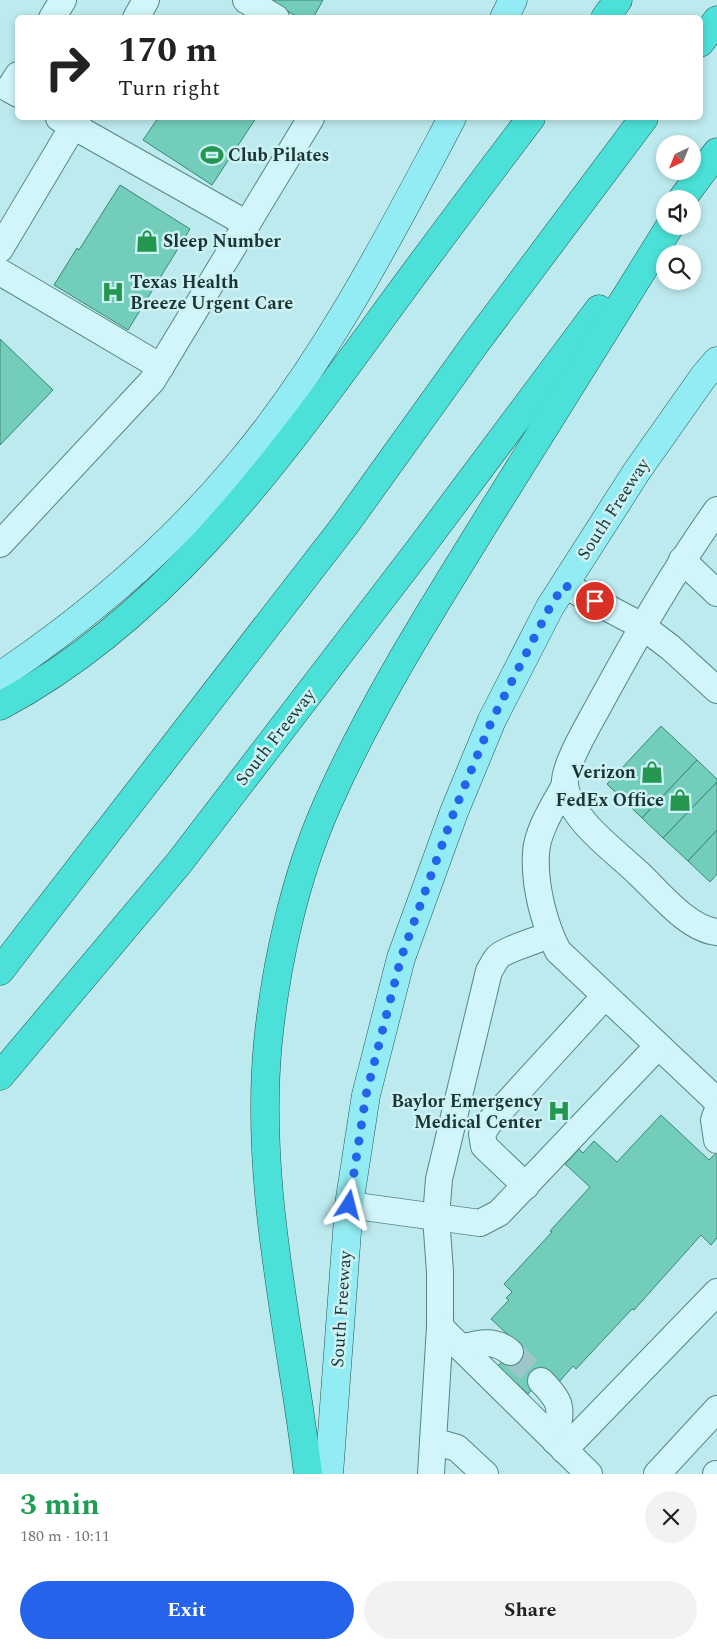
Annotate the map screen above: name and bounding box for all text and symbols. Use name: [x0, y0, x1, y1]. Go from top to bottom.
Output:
text: 170 m: [118, 24, 217, 77]
icon: right: [35, 35, 100, 100]
text: Turn right: [118, 72, 220, 105]
north arrow: [656, 135, 701, 180]
map controls: [656, 135, 701, 290]
sports icon: Club Pilates: [199, 142, 225, 168]
place label: Club Pilates: [228, 142, 329, 169]
button: sound: [656, 190, 701, 235]
shop icon: Sleep Number: [134, 228, 160, 254]
place label: Sleep Number: [163, 228, 281, 255]
button: search: [656, 245, 701, 290]
place label: Texas Health Breeze Urgent Care: [130, 269, 293, 317]
hospital icon: Texas Health Breeze Urgent Care: [100, 279, 126, 305]
street label: South Freeway: [570, 452, 657, 566]
pin: [574, 580, 616, 622]
icon: arrive: [581, 587, 609, 615]
street label: South Freeway: [229, 682, 323, 792]
place label: Verizon: [571, 759, 636, 786]
shop icon: Verizon: [639, 759, 665, 785]
place label: FedEx Office: [556, 787, 664, 814]
shop icon: FedEx Office: [667, 787, 693, 813]
place label: Baylor Emergency Medical Center: [391, 1088, 543, 1136]
hospital icon: Baylor Emergency Medical Center: [546, 1098, 572, 1124]
position arrow: [322, 1178, 374, 1230]
street label: South Freeway: [324, 1248, 359, 1368]
text: 3 min: [20, 1482, 100, 1528]
button: close: [645, 1491, 697, 1543]
text: 180 m · 10:11: [20, 1524, 110, 1548]
button: Exit: [20, 1581, 354, 1639]
button: Share: [364, 1581, 697, 1639]

